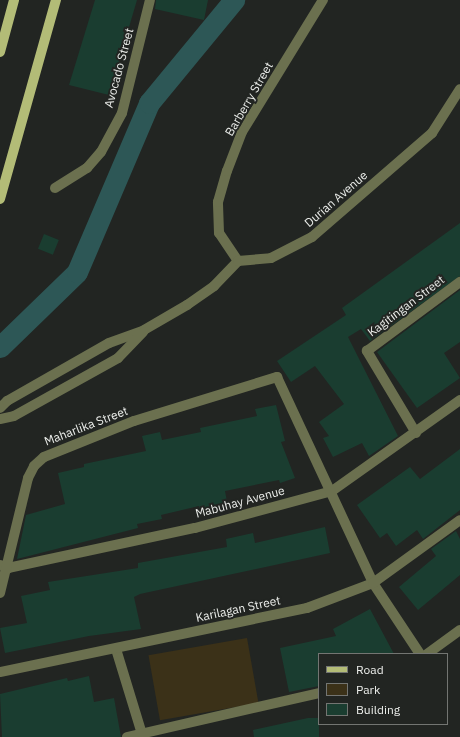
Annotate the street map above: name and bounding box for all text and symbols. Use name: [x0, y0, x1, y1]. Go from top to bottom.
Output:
street label: Avocado Street: [101, 27, 137, 109]
street label: Barberry Street: [222, 60, 276, 138]
street label: Durian Avenue: [302, 168, 370, 230]
street label: Kagitingan Street: [365, 272, 447, 340]
street label: Maharlika Street: [42, 403, 130, 449]
street label: Mabuhay Avenue: [194, 483, 286, 521]
street label: Karilagan Street: [194, 593, 282, 625]
legend: [318, 653, 448, 725]
text: Road: [356, 662, 384, 677]
text: Park: [356, 682, 380, 697]
text: Building: [356, 702, 400, 717]

